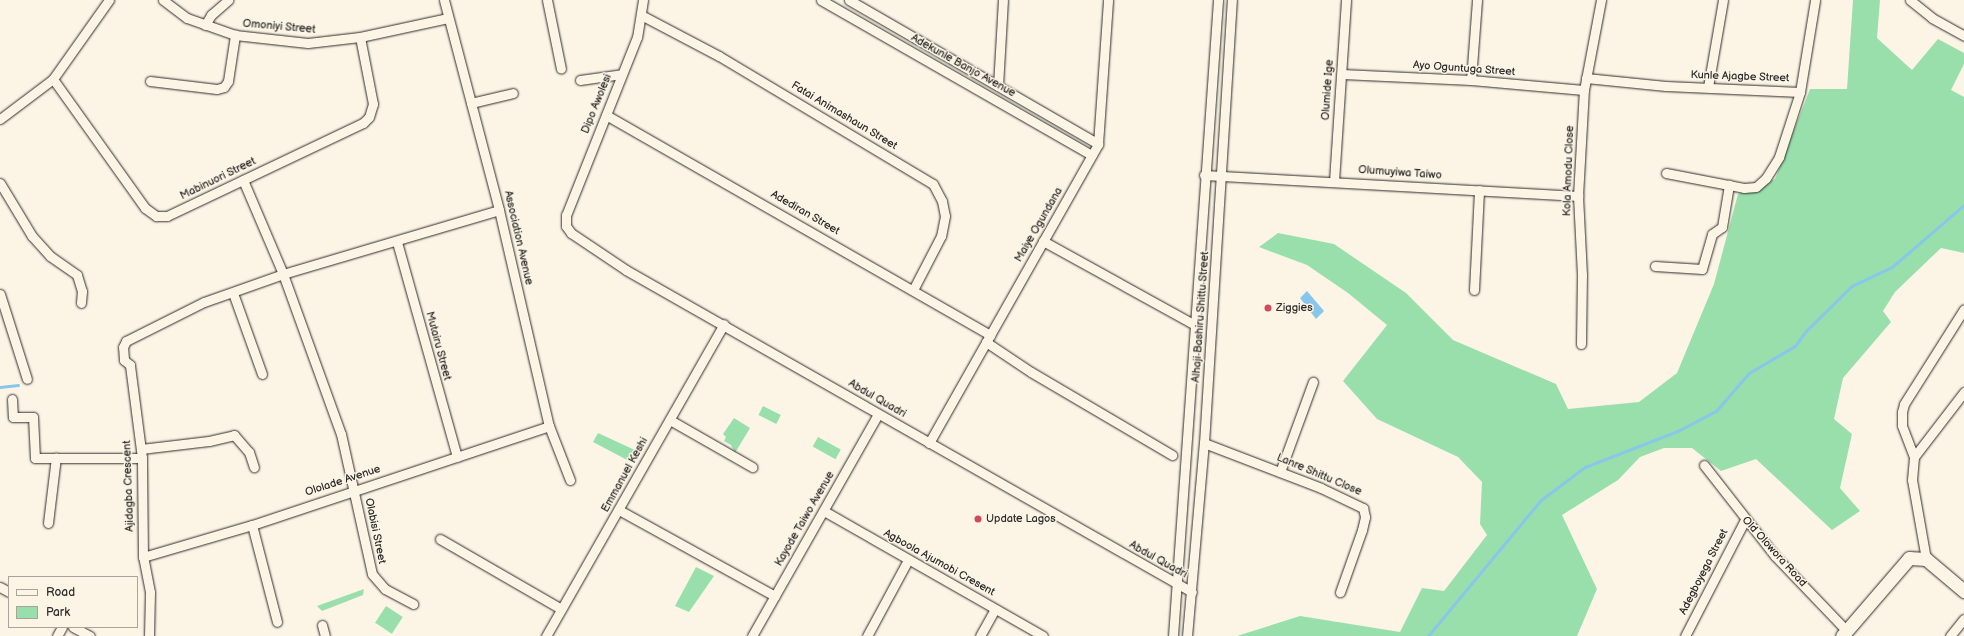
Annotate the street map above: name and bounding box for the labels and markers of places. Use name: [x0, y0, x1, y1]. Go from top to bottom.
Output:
place label: Ziggies: [1276, 301, 1313, 315]
marker: Ziggies: [1263, 303, 1273, 313]
place label: Update Lagos: [986, 512, 1056, 526]
marker: Update Lagos: [973, 514, 983, 524]

